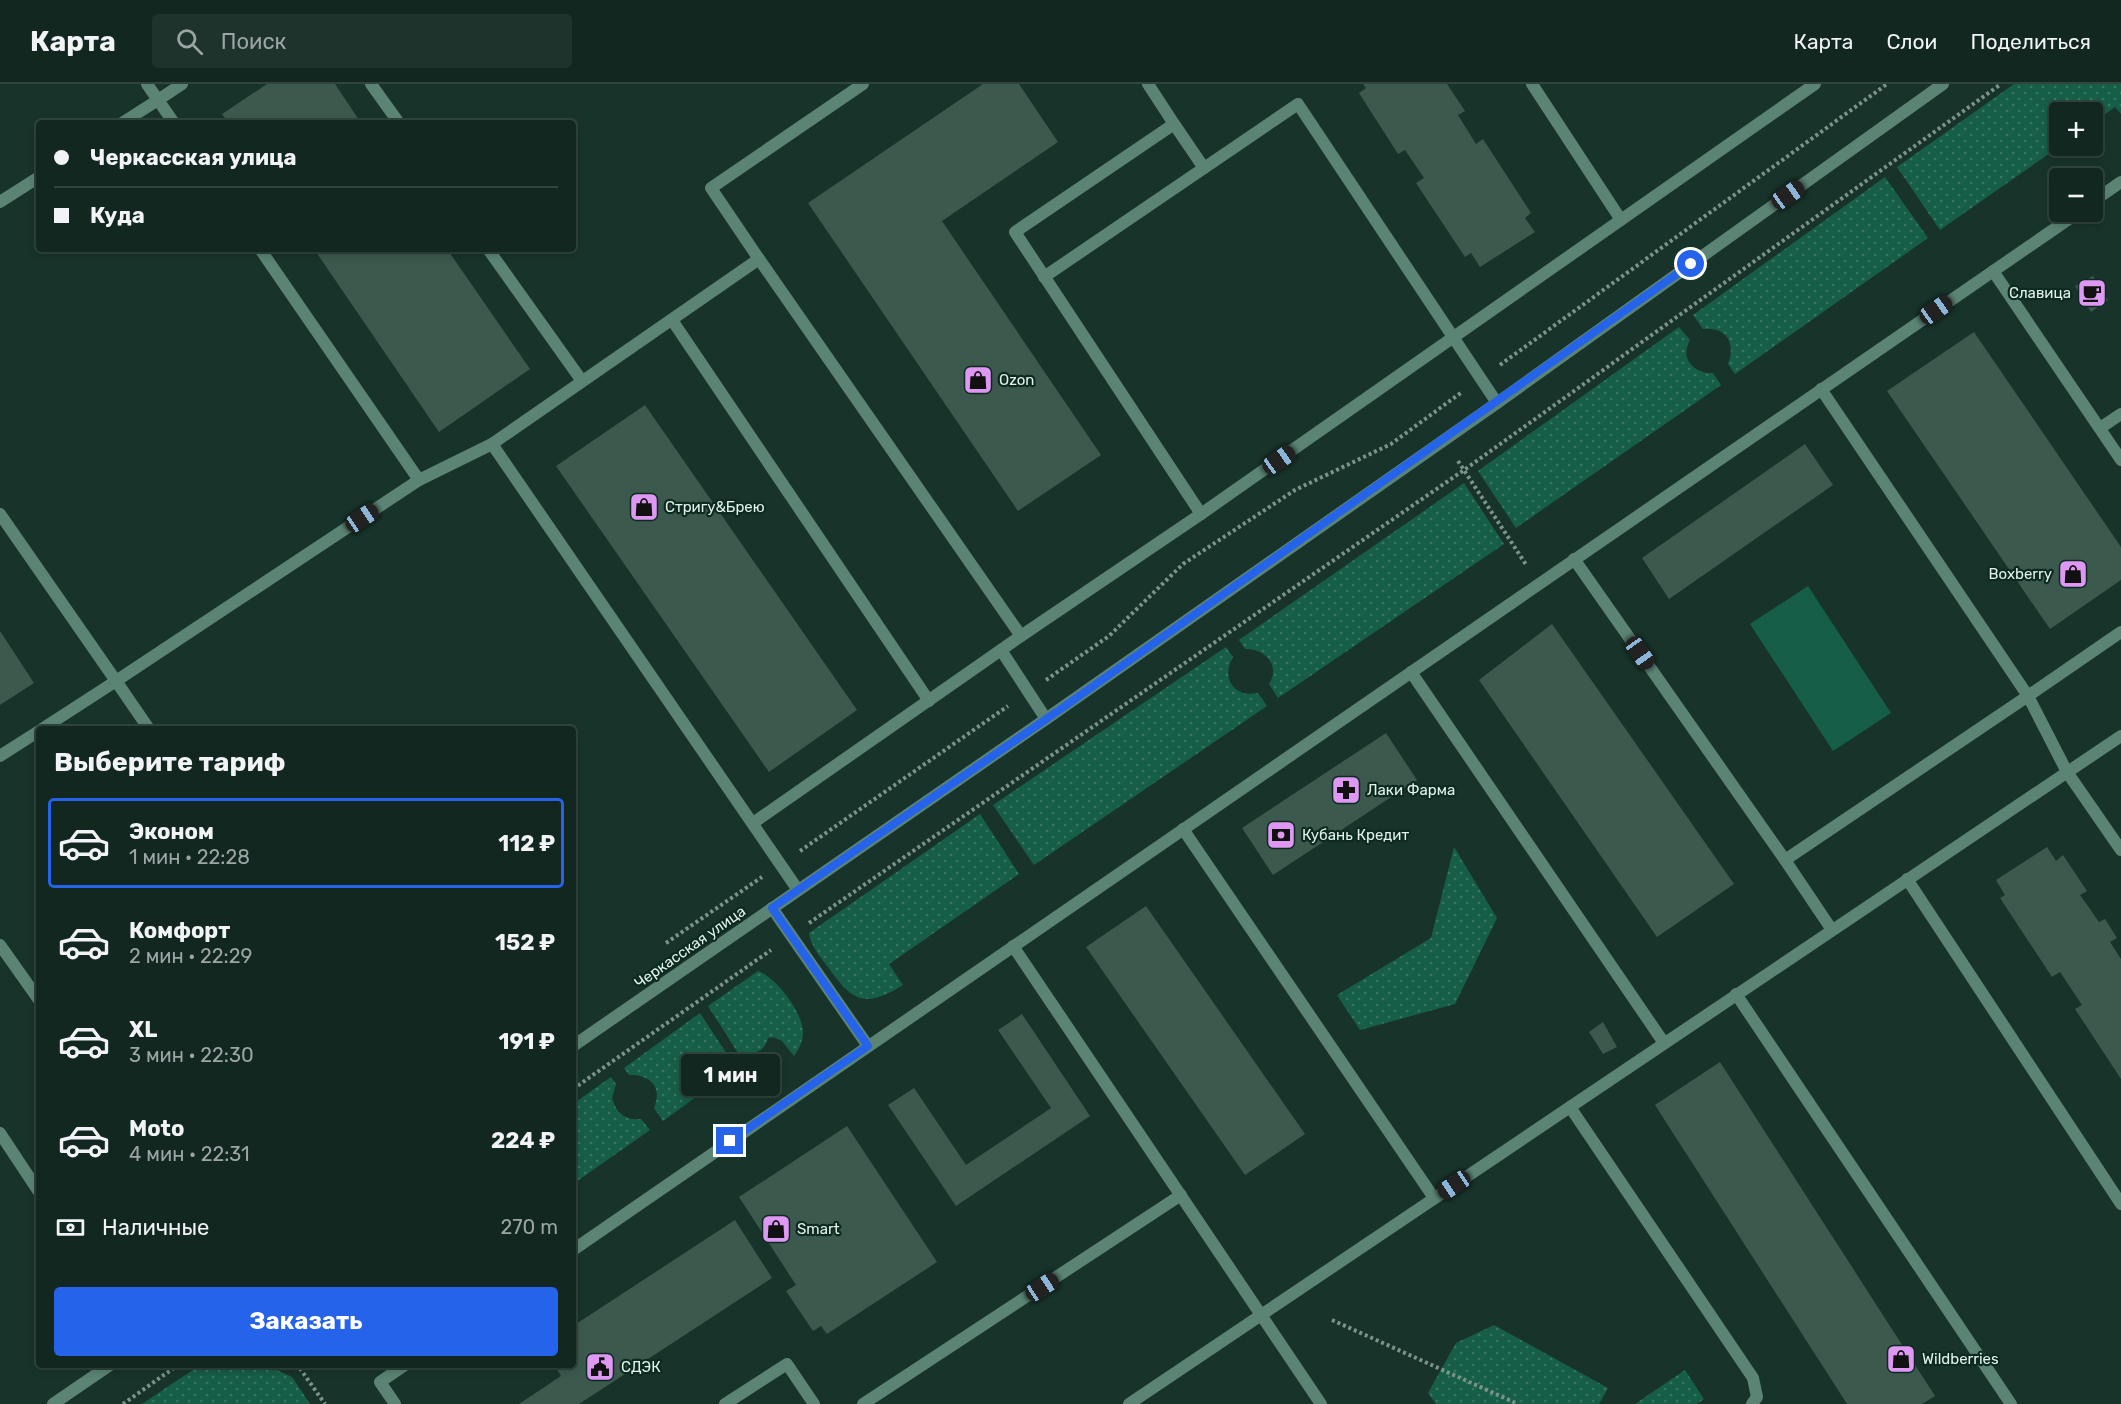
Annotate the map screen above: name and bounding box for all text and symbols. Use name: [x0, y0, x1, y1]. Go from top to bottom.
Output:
search box: [152, 14, 572, 68]
text: Карта: [30, 25, 116, 58]
icon: search: [173, 25, 206, 58]
text: Поиск: [221, 28, 286, 55]
text: Карта: [1793, 29, 1853, 54]
text: Слои: [1886, 29, 1937, 54]
text: Поделиться: [1970, 29, 2091, 54]
map controls: [2049, 102, 2103, 222]
button: +: [2049, 102, 2103, 156]
text: Черкасская улица: [90, 144, 296, 171]
button: −: [2049, 168, 2103, 222]
car: [1768, 177, 1808, 213]
text: Куда: [90, 202, 145, 229]
route start: [1677, 250, 1704, 277]
cafe icon: Славица: [2076, 277, 2108, 309]
place label: Славица: [2009, 284, 2071, 302]
car: [1916, 292, 1956, 328]
shop icon: Ozon: [962, 364, 994, 396]
place label: Ozon: [999, 371, 1034, 389]
car: [1259, 442, 1299, 478]
shop icon: Стригу&Брею: [628, 491, 660, 523]
place label: Стригу&Брею: [665, 498, 765, 516]
car: [342, 500, 382, 536]
shop icon: Boxberry: [2057, 558, 2089, 590]
place label: Boxberry: [1988, 565, 2052, 583]
car: [1622, 633, 1658, 673]
text: Выберите тариф: [54, 746, 285, 778]
pharmacy icon: Лаки Фарма: [1330, 774, 1362, 806]
place label: Лаки Фарма: [1367, 781, 1455, 799]
icon: car: [57, 816, 111, 870]
text: Эконом: [129, 818, 214, 845]
bank icon: Кубань Кредит: [1265, 819, 1297, 851]
place label: Кубань Кредит: [1302, 826, 1409, 844]
text: 112 ₽: [498, 830, 555, 857]
text: 1 мин · 22:28: [129, 845, 250, 869]
street label: Черкасская улица: [631, 902, 749, 992]
icon: car: [57, 915, 111, 969]
text: Комфорт: [129, 917, 230, 944]
text: 152 ₽: [495, 929, 555, 956]
text: 2 мин · 22:29: [129, 944, 252, 968]
icon: car: [57, 1014, 111, 1068]
text: XL: [129, 1016, 157, 1043]
text: 191 ₽: [498, 1028, 555, 1055]
text: 3 мин · 22:30: [129, 1043, 254, 1067]
callout: 1 мин: [680, 1054, 780, 1096]
text: 1 мин: [703, 1063, 758, 1087]
icon: car: [57, 1113, 111, 1167]
text: Moto: [129, 1115, 184, 1142]
text: 224 ₽: [491, 1127, 555, 1154]
route end: [716, 1127, 743, 1154]
text: 4 мин · 22:31: [129, 1142, 250, 1166]
car: [1434, 1167, 1474, 1203]
icon: cash: [54, 1211, 87, 1244]
shop icon: Smart: [760, 1213, 792, 1245]
text: Наличные: [102, 1214, 209, 1241]
text: 270 m: [501, 1215, 558, 1239]
place label: Smart: [797, 1220, 840, 1238]
car: [1022, 1270, 1062, 1304]
button: Заказать: [54, 1287, 558, 1356]
shop icon: Wildberries: [1885, 1343, 1917, 1375]
place label: Wildberries: [1922, 1350, 1999, 1368]
public building icon: СДЭК: [584, 1351, 616, 1383]
place label: СДЭК: [621, 1358, 661, 1376]

